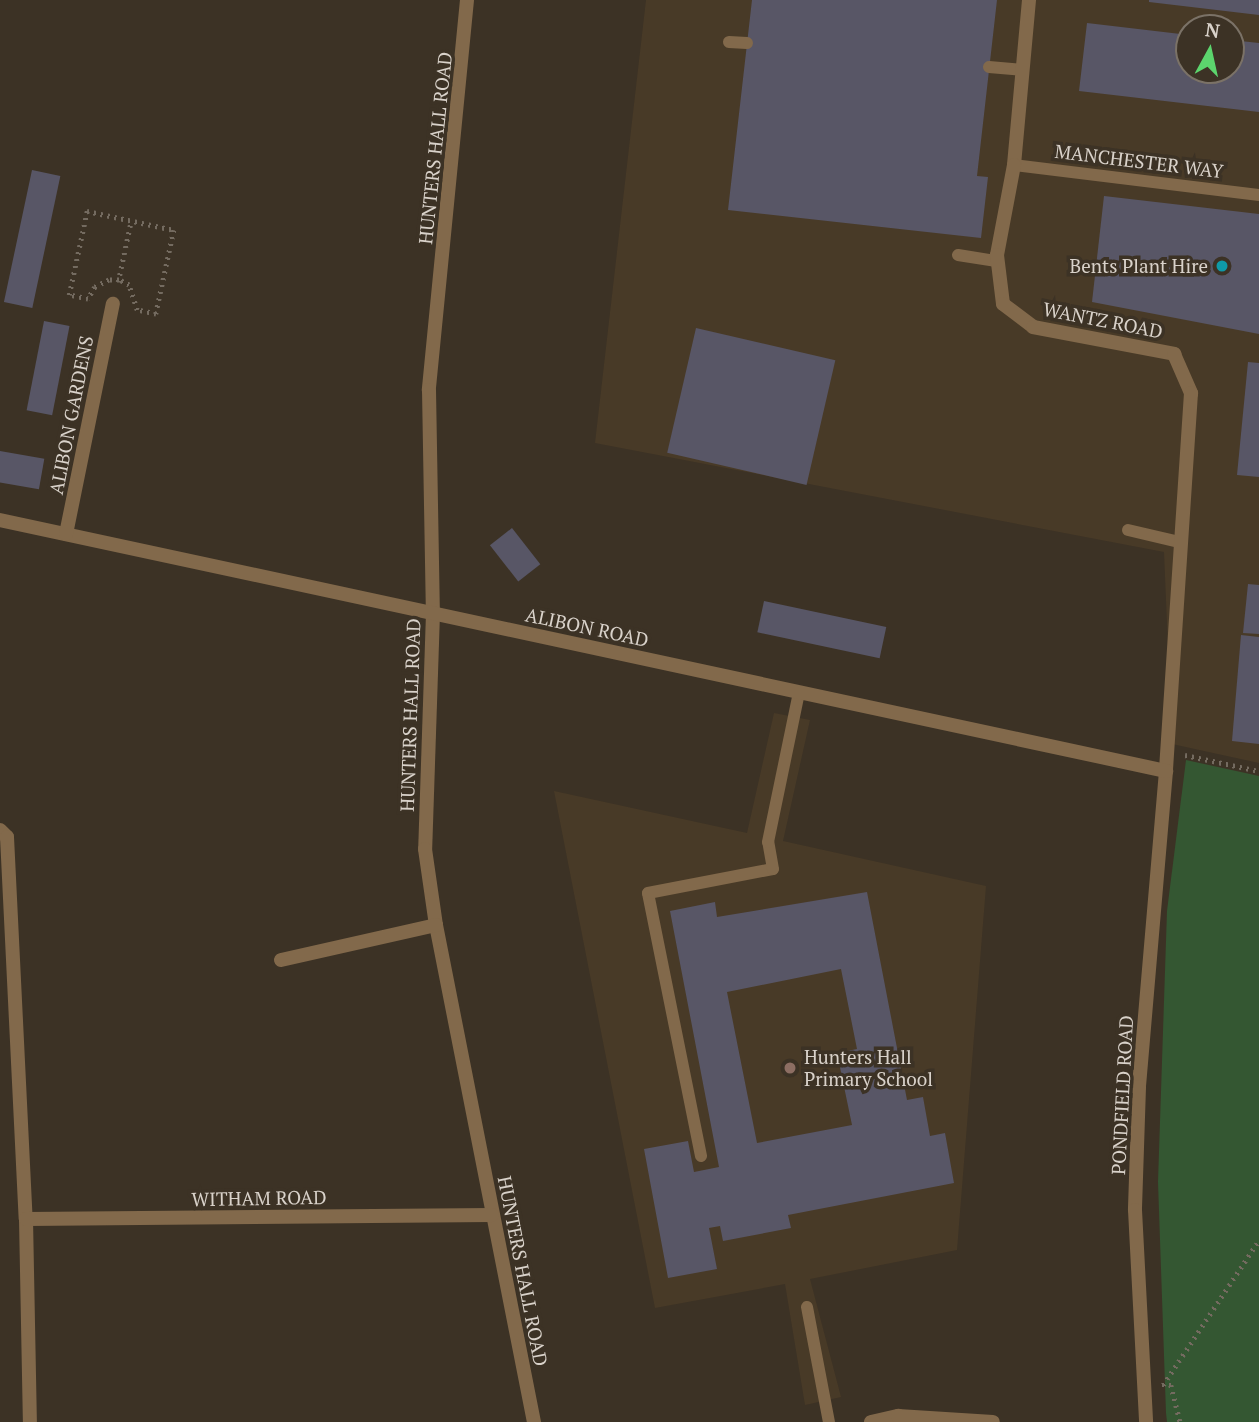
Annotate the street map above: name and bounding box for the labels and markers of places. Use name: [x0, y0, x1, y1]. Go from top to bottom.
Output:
place label: Bents Plant Hire: [1070, 255, 1208, 277]
marker: Bents Plant Hire: [1214, 258, 1230, 274]
place label: Hunters Hall Primary School: [804, 1046, 933, 1090]
marker: Hunters Hall Primary School: [782, 1060, 798, 1076]

